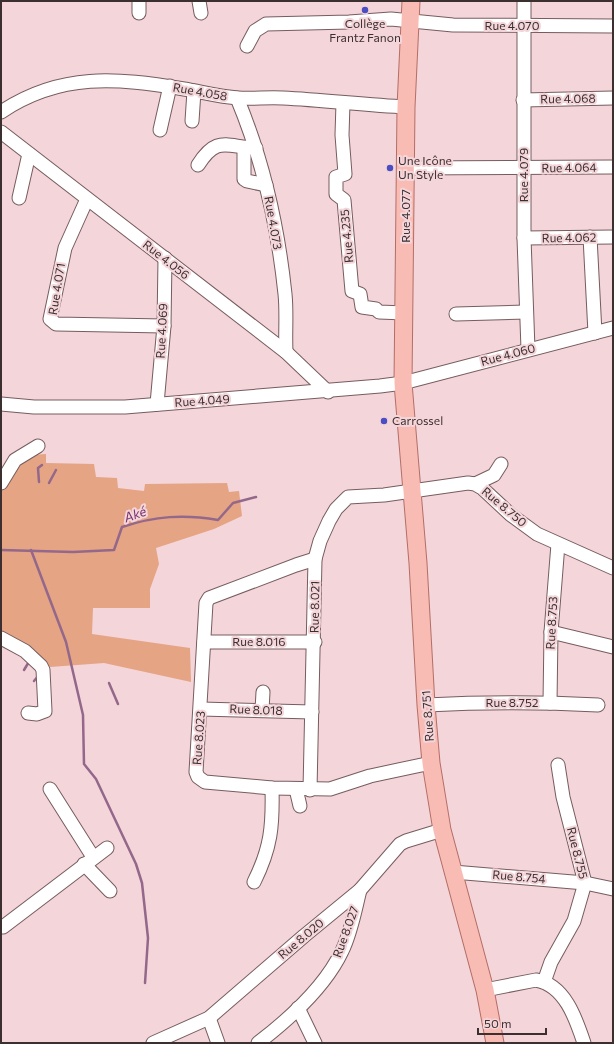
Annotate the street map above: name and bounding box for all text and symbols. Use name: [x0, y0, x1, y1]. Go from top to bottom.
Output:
marker: Collège Frantz Fanon: [360, 5, 370, 15]
place label: Collège Frantz Fanon: [329, 16, 401, 44]
street label: Rue 4.070: [485, 18, 540, 32]
street label: Rue 4.058: [172, 79, 229, 103]
street label: Rue 4.068: [540, 91, 596, 105]
street label: Rue 4.079: [516, 148, 530, 202]
place label: Une Icône Un Style: [398, 153, 452, 181]
street label: Rue 4.064: [541, 160, 597, 174]
marker: Une Icône Un Style: [385, 163, 395, 173]
street label: Rue 4.077: [398, 189, 412, 243]
street label: Rue 4.073: [262, 195, 286, 251]
street label: Rue 4.235: [337, 209, 355, 263]
street label: Rue 4.062: [541, 230, 597, 244]
street label: Rue 4.056: [141, 237, 193, 282]
street label: Rue 4.071: [45, 262, 67, 316]
street label: Rue 4.069: [153, 303, 169, 359]
street label: Rue 4.060: [479, 340, 537, 368]
street label: Rue 4.049: [174, 391, 230, 409]
place label: Carrossel: [392, 413, 443, 427]
marker: Carrossel: [379, 416, 389, 426]
street label: Rue 8.750: [479, 483, 530, 529]
water label: Aké: [121, 502, 149, 526]
street label: Rue 8.021: [307, 581, 321, 633]
street label: Rue 8.753: [543, 596, 559, 650]
street label: Rue 8.016: [232, 634, 286, 648]
street label: Rue 8.751: [418, 690, 436, 742]
street label: Rue 8.752: [486, 695, 539, 709]
street label: Rue 8.018: [229, 701, 283, 717]
street label: Rue 8.023: [189, 710, 207, 766]
street label: Rue 8.755: [565, 825, 591, 880]
street label: Rue 8.754: [492, 867, 546, 885]
street label: Rue 8.027: [329, 904, 361, 959]
street label: Rue 8.020: [275, 915, 326, 961]
scale bar: [478, 1010, 546, 1036]
text: 50 m: [484, 1016, 512, 1030]

